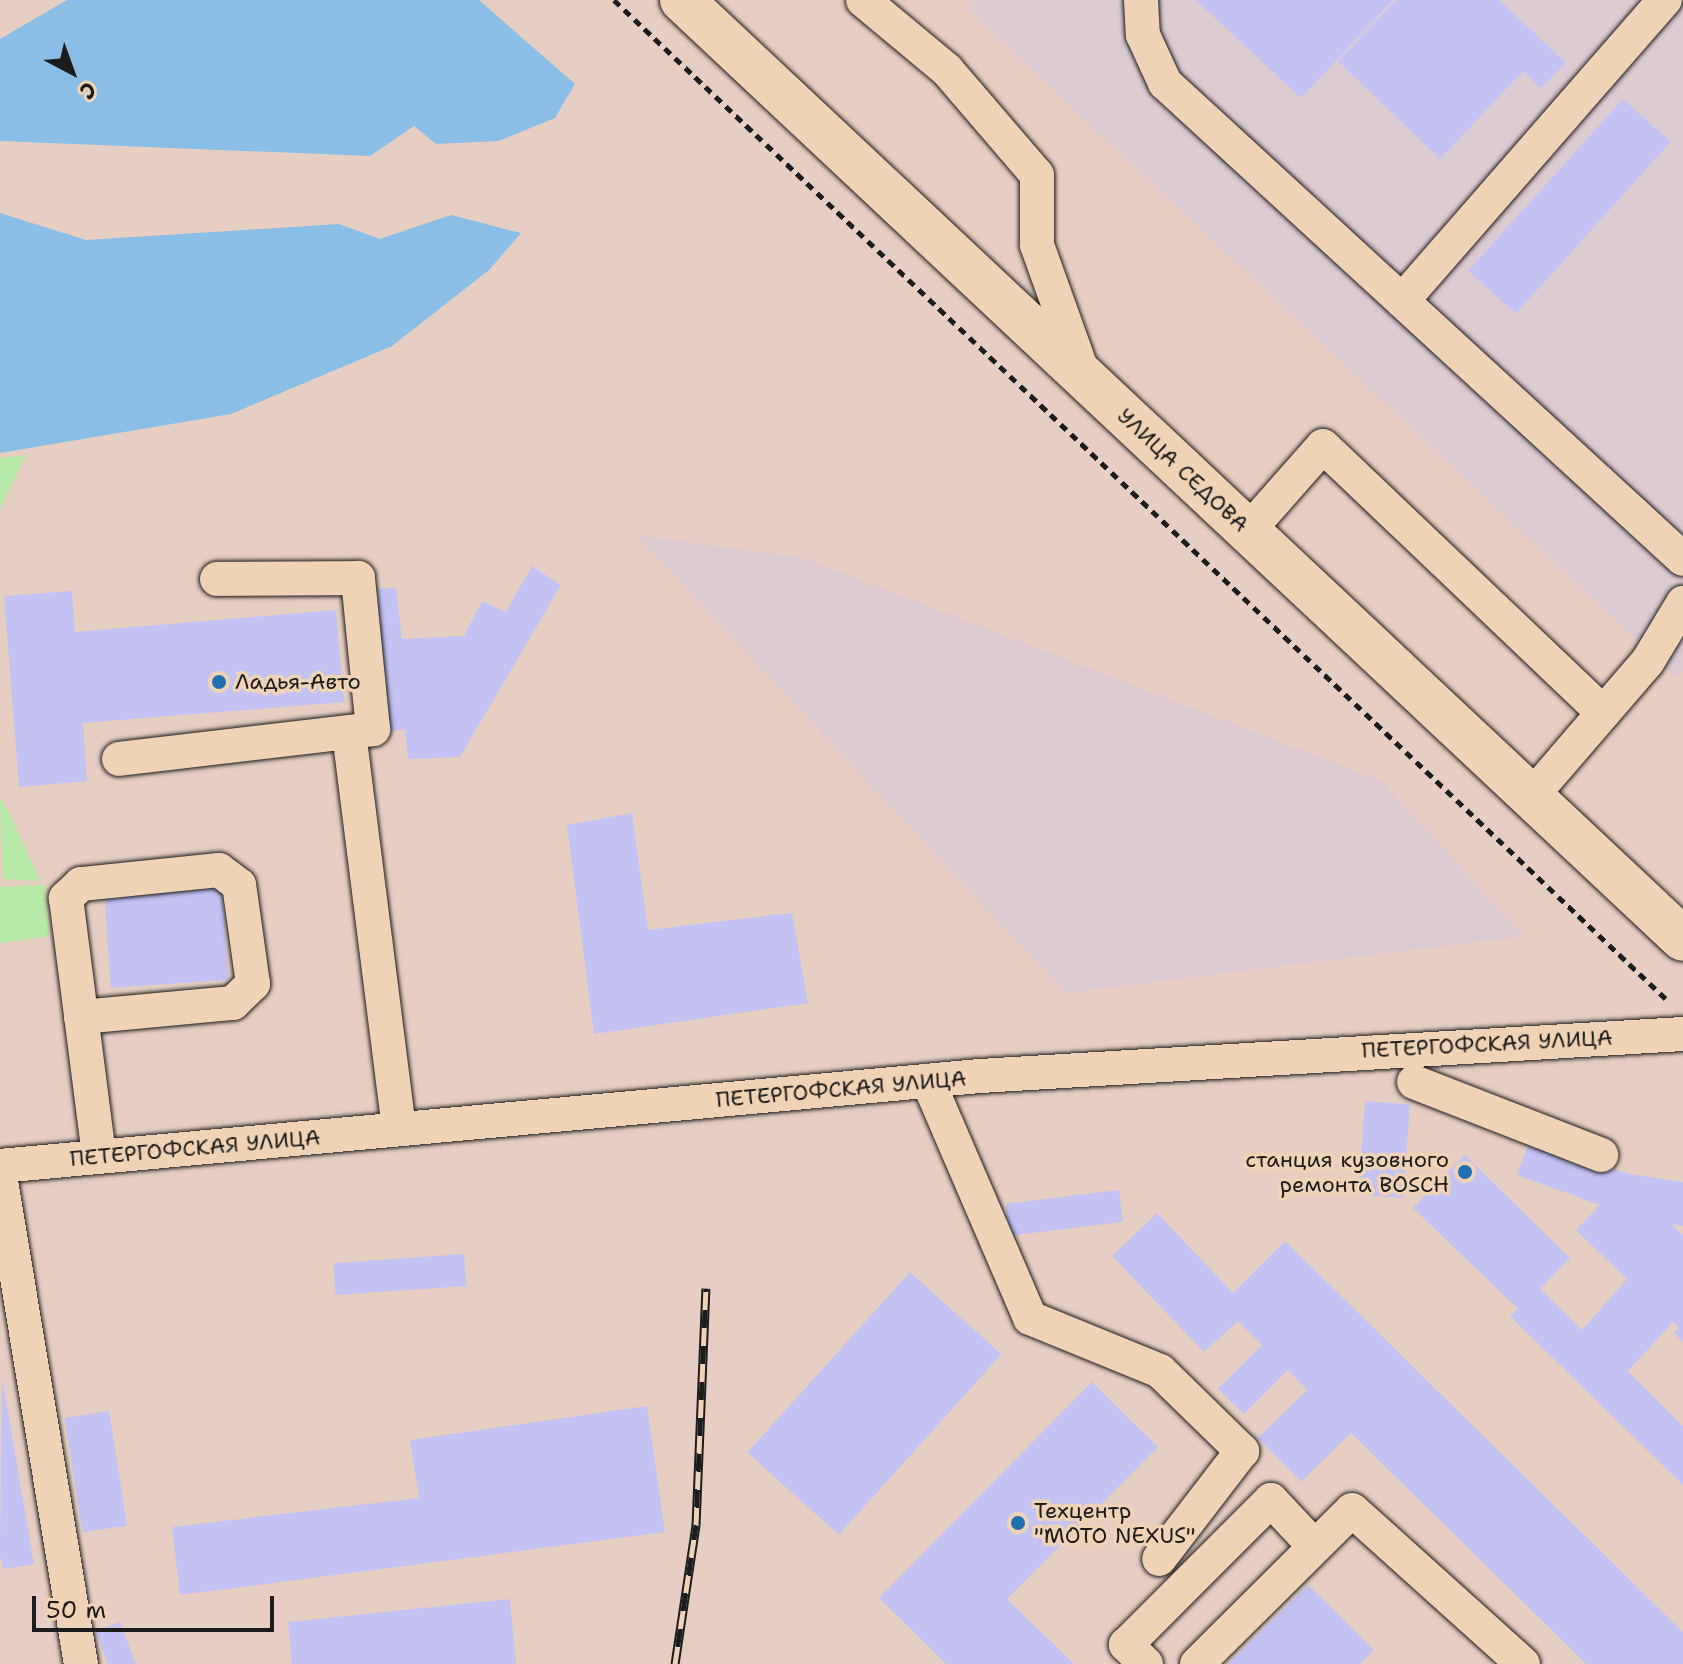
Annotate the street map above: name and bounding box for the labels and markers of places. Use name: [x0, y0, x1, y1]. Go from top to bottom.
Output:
place label: Ладья-Авто: [235, 669, 361, 695]
marker: Ладья-Авто: [210, 673, 228, 691]
place label: станция кузовного ремонта BOSCH: [1245, 1146, 1449, 1198]
marker: станция кузовного ремонта BOSCH: [1456, 1163, 1474, 1181]
place label: Техцентр "MOTO NEXUS": [1034, 1497, 1195, 1548]
marker: Техцентр "MOTO NEXUS": [1009, 1514, 1027, 1532]

